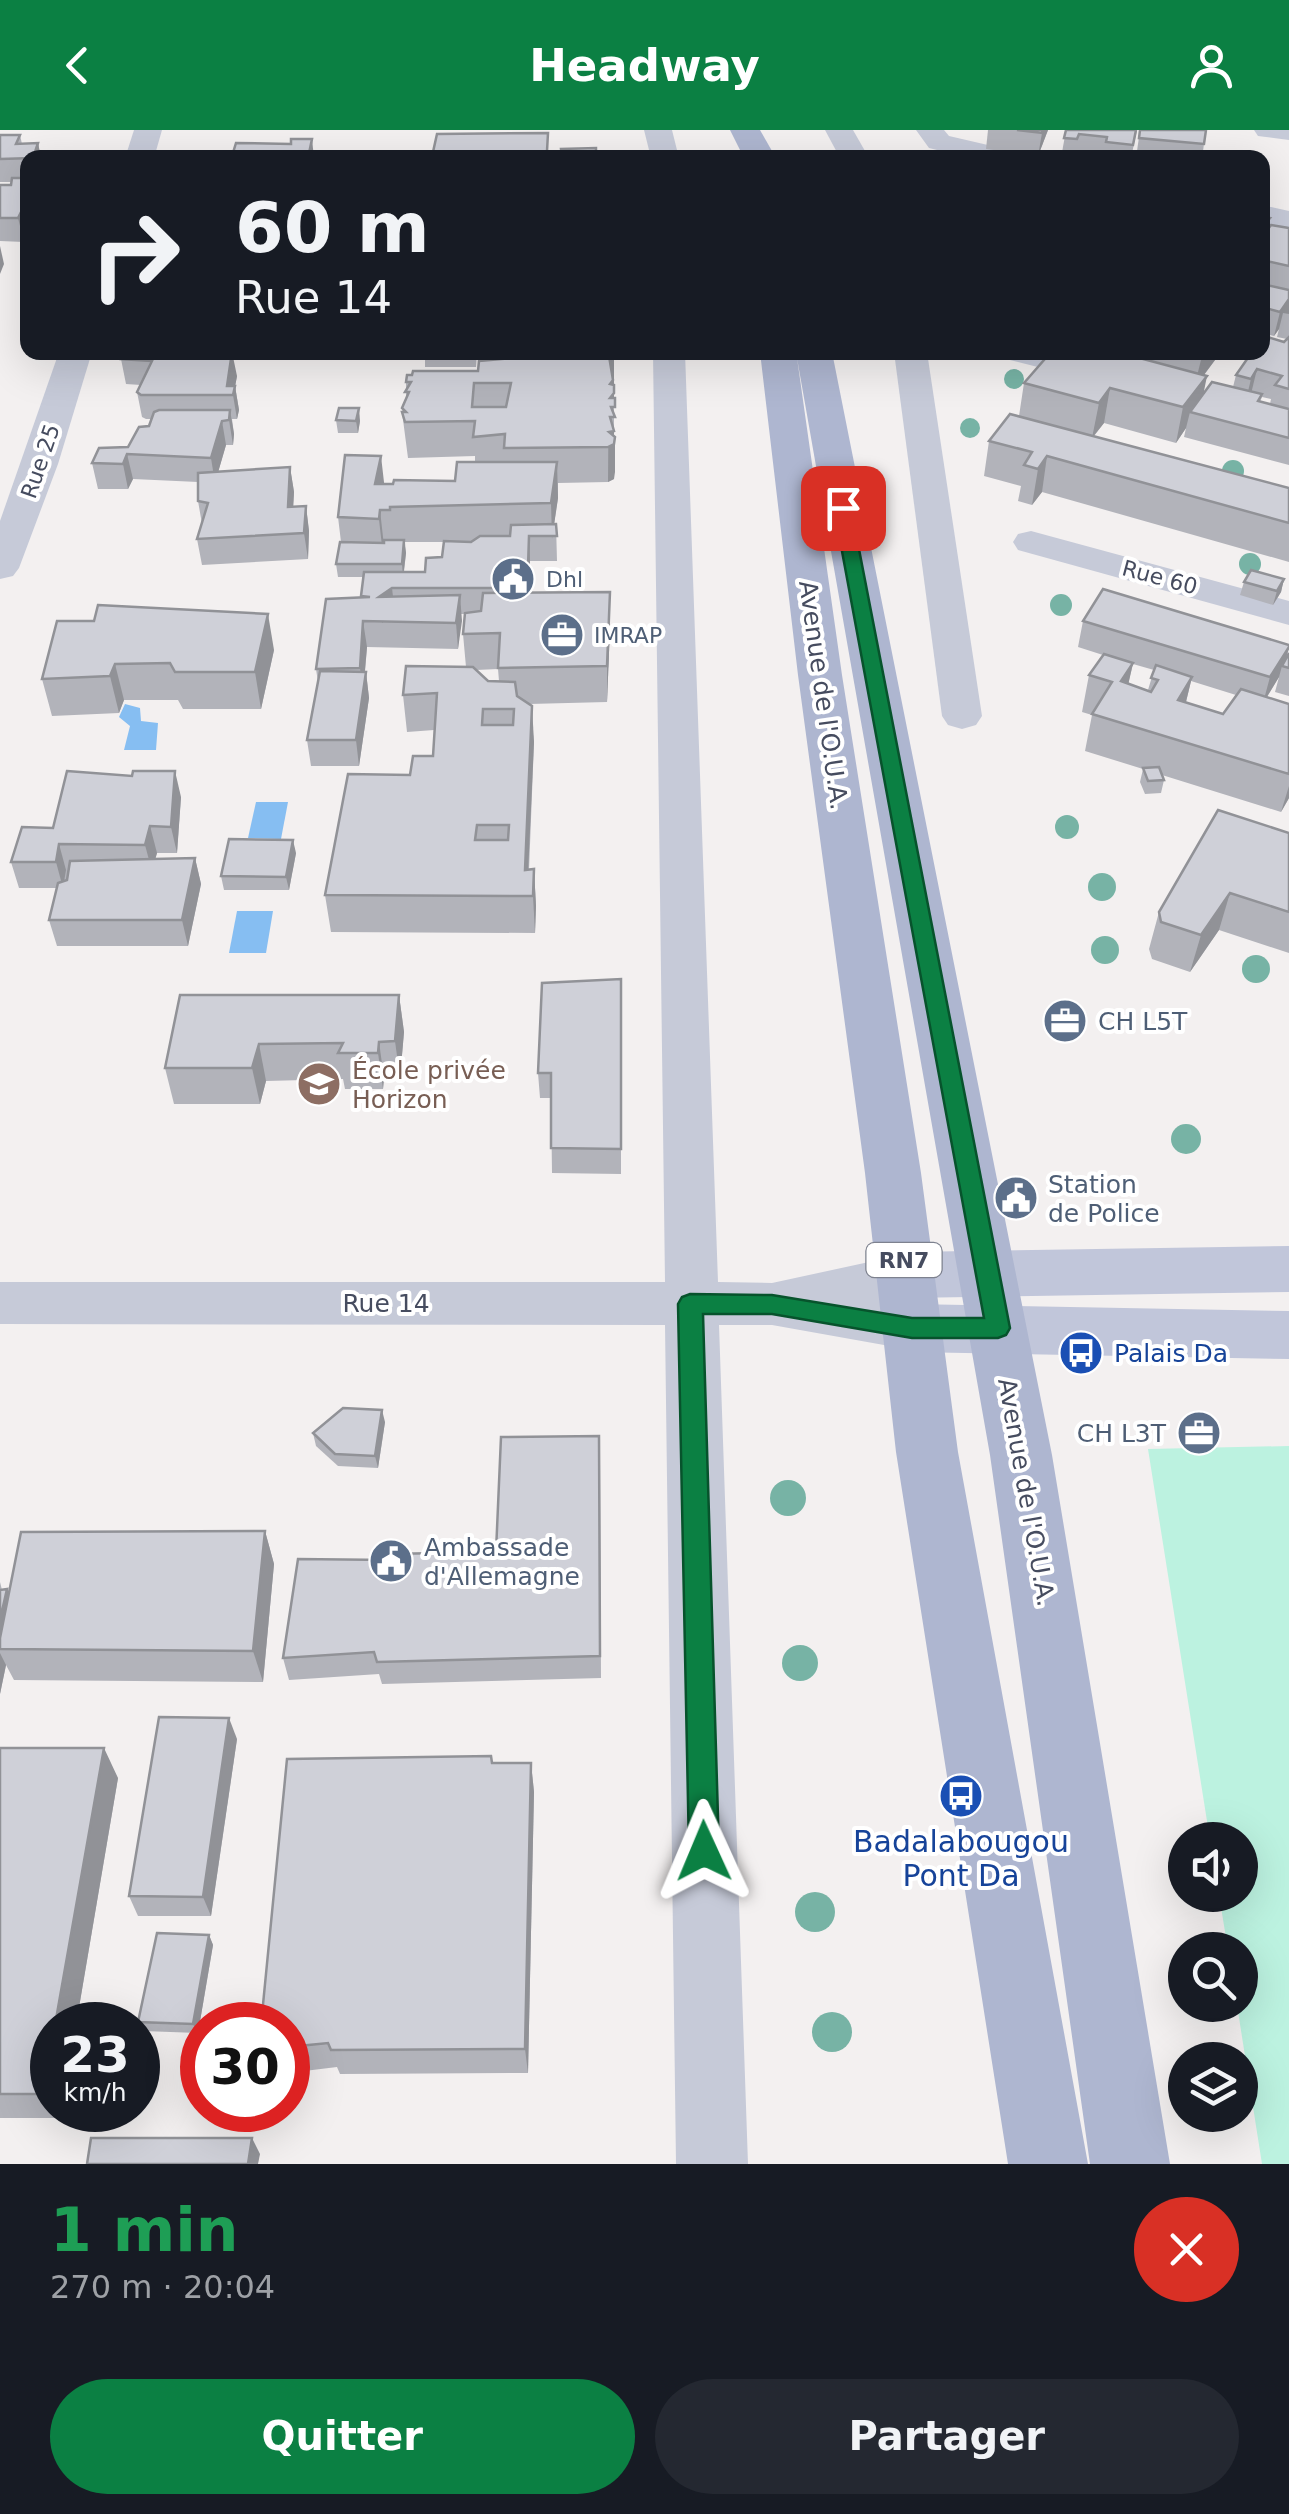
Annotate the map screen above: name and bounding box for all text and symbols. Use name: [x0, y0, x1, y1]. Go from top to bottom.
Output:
icon: back: [50, 38, 105, 93]
icon: person: [1184, 38, 1239, 93]
text: Headway: [529, 39, 760, 92]
text: 60 m: [235, 187, 430, 269]
icon: right: [70, 190, 200, 320]
text: Rue 14: [235, 271, 392, 324]
street label: Rue 25: [16, 421, 65, 502]
pin: [801, 466, 886, 551]
icon: arrive: [816, 481, 871, 536]
street label: Rue 60: [1120, 555, 1200, 599]
public building icon: Dhl: [490, 556, 536, 602]
place label: Dhl: [546, 567, 583, 592]
street label: Avenue de l'O.U.A.: [793, 579, 854, 812]
office icon: IMRAP: [539, 612, 585, 658]
place label: IMRAP: [594, 623, 662, 648]
office icon: CH L5T: [1042, 998, 1088, 1044]
place label: CH L5T: [1098, 1007, 1188, 1036]
place label: École privée Horizon: [352, 1056, 506, 1114]
school or university icon: École privée Horizon: [296, 1061, 342, 1107]
place label: Station de Police: [1048, 1170, 1160, 1228]
public building icon: Station de Police: [993, 1175, 1039, 1221]
road number: RN7: [866, 1243, 942, 1277]
street label: Rue 14: [342, 1289, 430, 1318]
bus stop icon: Palais Da: [1058, 1330, 1104, 1376]
place label: Palais Da: [1114, 1339, 1228, 1368]
street label: Avenue de l'O.U.A.: [992, 1376, 1061, 1609]
office icon: CH L3T: [1176, 1410, 1222, 1456]
place label: CH L3T: [1077, 1419, 1167, 1448]
place label: Ambassade d'Allemagne: [424, 1533, 580, 1591]
public building icon: Ambassade d'Allemagne: [368, 1538, 414, 1584]
bus stop icon: Badalabougou Pont Da: [938, 1773, 984, 1819]
position arrow: [652, 1799, 756, 1903]
map controls: [1168, 1822, 1258, 2132]
button: sound: [1168, 1822, 1258, 1912]
place label: Badalabougou Pont Da: [853, 1824, 1069, 1893]
button: search: [1168, 1932, 1258, 2022]
speed limit sign: 30: [180, 2002, 310, 2132]
text: 23: [60, 2026, 130, 2084]
button: layers: [1168, 2042, 1258, 2132]
text: km/h: [63, 2078, 127, 2107]
text: 1 min: [50, 2195, 238, 2265]
button: close: [1134, 2197, 1239, 2302]
text: 270 m · 20:04: [50, 2268, 275, 2306]
button: Quitter: [50, 2379, 635, 2494]
button: Partager: [655, 2379, 1239, 2494]

